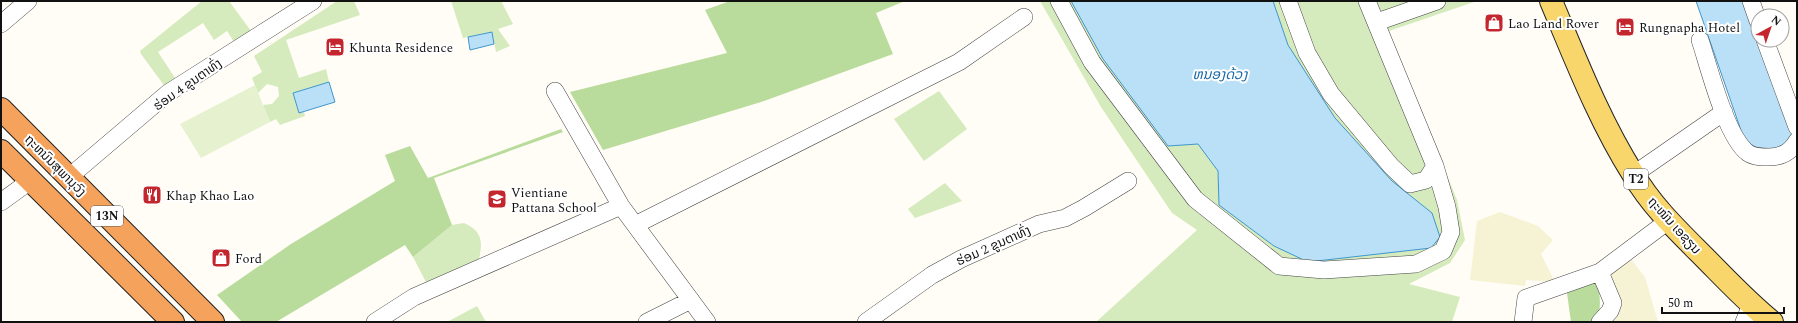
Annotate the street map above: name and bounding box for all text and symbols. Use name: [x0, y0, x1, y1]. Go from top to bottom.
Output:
north arrow: [1750, 8, 1790, 48]
text: N: [1767, 11, 1785, 30]
shop icon: Lao Land Rover: [1483, 12, 1505, 34]
place label: Lao Land Rover: [1508, 14, 1599, 34]
hotel icon: Rungnapha Hotel: [1614, 16, 1636, 38]
place label: Rungnapha Hotel: [1639, 18, 1740, 38]
hotel icon: Khunta Residence: [324, 36, 346, 58]
place label: Khunta Residence: [349, 38, 453, 58]
street label: ຮ່ອມ 4 ຂູນຕາທົ່ງ: [149, 54, 226, 116]
water label: ຫນອງດ້ວງ: [1193, 64, 1248, 85]
street label: ຖະຫນົນສຸພານຸວົງ: [20, 130, 91, 201]
road number: T2: [1624, 169, 1648, 189]
place label: Vientiane Pattana School: [511, 183, 597, 218]
restaurant icon: Khap Khao Lao: [141, 184, 163, 206]
place label: Khap Khao Lao: [166, 186, 254, 206]
school or university icon: Vientiane Pattana School: [486, 188, 508, 210]
street label: ຖະໜົນ ເອຊຽນ: [1643, 192, 1706, 259]
road number: 13N: [91, 206, 123, 226]
street label: ຮ່ອມ 2 ຂູນຕາທົ່ງ: [953, 220, 1034, 271]
shop icon: Ford: [210, 247, 232, 269]
place label: Ford: [235, 249, 262, 269]
scale bar: [1662, 289, 1784, 315]
text: 50 m: [1668, 294, 1693, 313]

